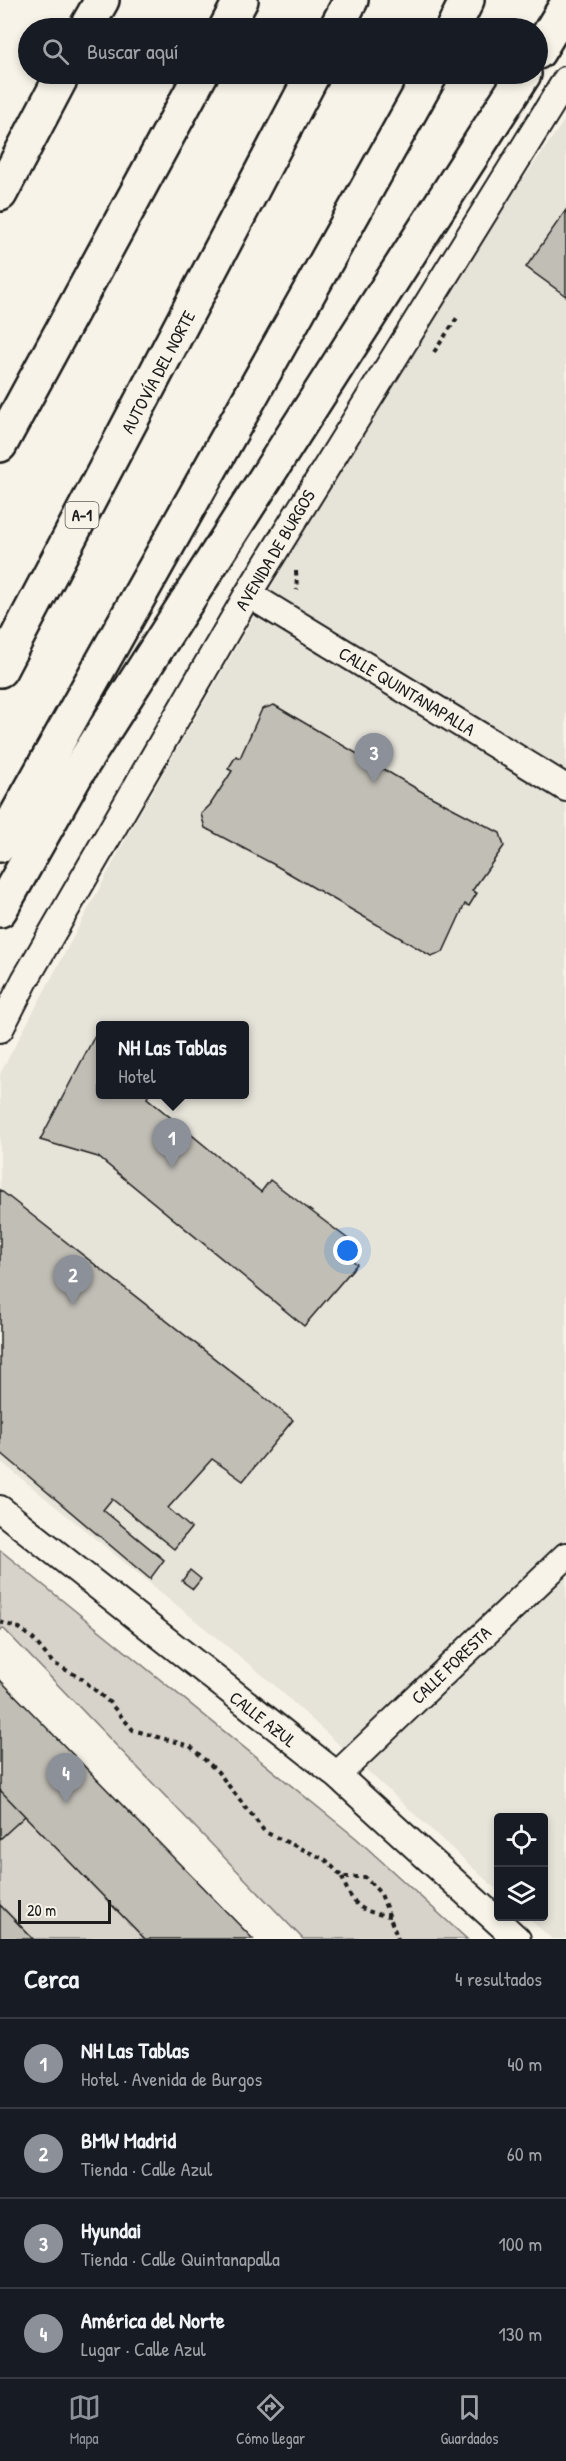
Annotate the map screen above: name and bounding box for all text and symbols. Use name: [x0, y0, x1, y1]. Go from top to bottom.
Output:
search box: [18, 18, 548, 84]
icon: search: [39, 35, 72, 68]
text: Buscar aquí: [87, 36, 179, 66]
street label: AUTOVÍA DEL NORTE: [115, 306, 201, 438]
street label: AVENIDA DE BURGOS: [229, 485, 321, 615]
road number: A-1: [66, 502, 98, 528]
street label: CALLE QUINTANAPALLA: [334, 640, 480, 742]
pin: 3: [354, 734, 394, 783]
popup: [96, 1021, 249, 1099]
text: NH Las Tablas: [118, 1032, 227, 1062]
text: Hotel: [118, 1062, 156, 1089]
pin: 1: [152, 1118, 192, 1168]
your location: [333, 1236, 362, 1265]
pin: 2: [54, 1256, 92, 1305]
street label: CALLE FORESTA: [405, 1620, 497, 1710]
street label: CALLE AZUL: [224, 1685, 302, 1753]
pin: 4: [46, 1754, 86, 1803]
map controls: [494, 1813, 548, 1921]
button: locate: [494, 1813, 548, 1867]
button: layers: [494, 1867, 548, 1921]
scale bar: [18, 1897, 111, 1924]
text: 20 m: [27, 1899, 56, 1921]
text: Cerca: [24, 1961, 79, 1996]
text: 4 resultados: [455, 1965, 542, 1992]
text: NH Las Tablas: [81, 2035, 189, 2065]
text: 1: [40, 2050, 47, 2077]
text: 40 m: [507, 2050, 542, 2077]
text: Hotel · Avenida de Burgos: [81, 2065, 262, 2092]
text: BMW Madrid: [81, 2125, 176, 2155]
text: 2: [39, 2140, 48, 2167]
text: 60 m: [507, 2140, 542, 2167]
text: Tienda · Calle Azul: [81, 2155, 212, 2182]
text: Hyundai: [81, 2215, 141, 2245]
text: 3: [39, 2230, 48, 2257]
text: 100 m: [499, 2230, 542, 2257]
text: Tienda · Calle Quintanapalla: [81, 2245, 280, 2272]
text: América del Norte: [81, 2305, 225, 2335]
text: 4: [40, 2320, 47, 2347]
text: 130 m: [499, 2320, 542, 2347]
text: Lugar · Calle Azul: [81, 2335, 206, 2362]
tab: Mapa: [68, 2391, 101, 2449]
tab: Cómo llegar: [236, 2391, 305, 2449]
tab: Guardados: [440, 2391, 498, 2449]

